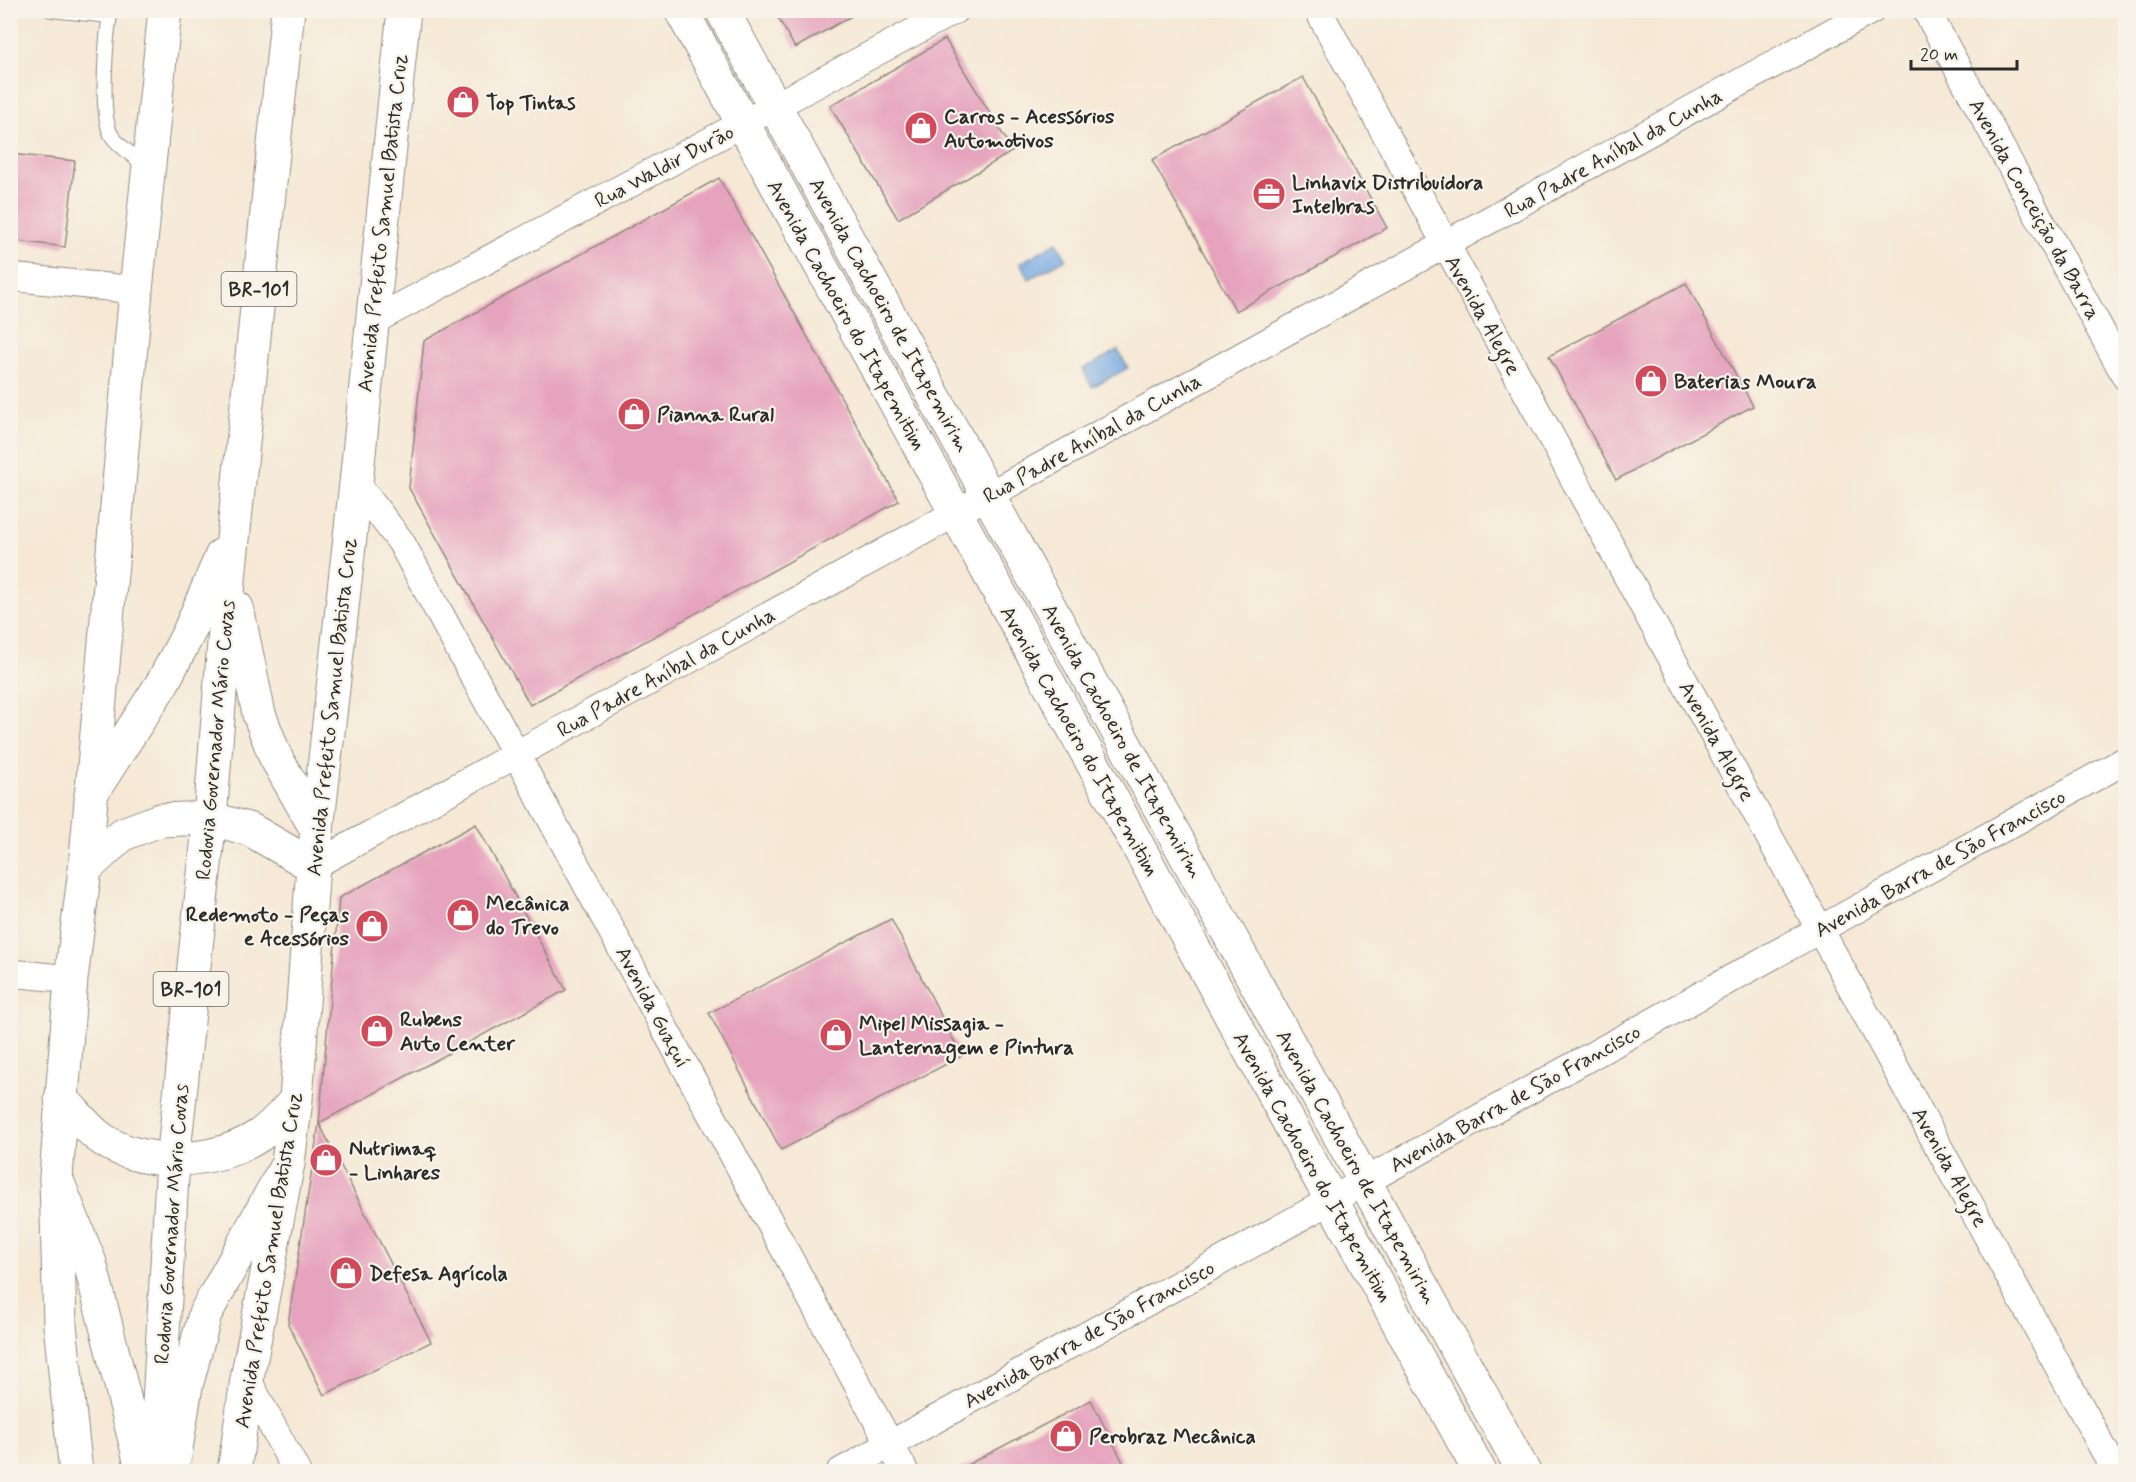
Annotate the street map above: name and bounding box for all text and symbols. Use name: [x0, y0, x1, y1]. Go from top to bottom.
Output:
scale bar: [1911, 33, 2018, 71]
text: 20 m: [1920, 43, 1958, 67]
street label: Avenida Prefeito Samuel Batista Cruz: [351, 52, 415, 394]
street label: Rua Padre Aníbal da Cunha: [1499, 82, 1728, 226]
shop icon: Top Tintas: [445, 84, 481, 120]
place label: Top Tintas: [486, 89, 576, 117]
street label: Avenida Conceição da Barra: [1962, 94, 2107, 325]
place label: Carros - Acessórios Automotivos: [944, 103, 1115, 155]
shop icon: Carros - Acessórios Automotivos: [903, 110, 939, 146]
street label: Rua Waldir Durão: [590, 118, 739, 215]
place label: Linhavix Distribuidora Intelbras: [1292, 169, 1483, 221]
street label: Avenida Cachoeiro de Itapemirim: [802, 173, 977, 458]
street label: Avenida Cachoeiro do Itapemitim: [760, 175, 932, 456]
office icon: Linhavix Distribuidora Intelbras: [1251, 176, 1287, 212]
street label: Avenida Alegre: [1436, 250, 1527, 381]
road number: BR-101: [222, 272, 296, 306]
shop icon: Baterias Moura: [1633, 363, 1669, 399]
street label: Rua Padre Aníbal da Cunha: [978, 367, 1207, 511]
place label: Baterias Moura: [1674, 368, 1817, 396]
shop icon: Pianna Rural: [616, 396, 652, 432]
place label: Pianna Rural: [657, 401, 774, 429]
street label: Avenida Prefeito Samuel Batista Cruz: [300, 536, 364, 878]
street label: Rodovia Governador Mário Covas: [190, 599, 242, 881]
street label: Avenida Cachoeiro de Itapemirim: [1035, 599, 1210, 884]
street label: Rua Padre Aníbal da Cunha: [552, 601, 781, 745]
street label: Avenida Cachoeiro do Itapemitim: [993, 601, 1165, 882]
street label: Avenida Alegre: [1670, 676, 1761, 807]
street label: Avenida Barra de São Francisco: [1810, 783, 2071, 945]
place label: Mecânica do Trevo: [486, 890, 570, 942]
shop icon: Mecânica do Trevo: [445, 897, 481, 933]
place label: Redemoto - Peças e Acessórios: [186, 901, 350, 953]
shop icon: Redemoto - Peças e Acessórios: [354, 908, 390, 944]
street label: Avenida Guaçuí: [608, 942, 696, 1073]
road number: BR-101: [154, 972, 228, 1006]
place label: Rubens Auto Center: [400, 1006, 516, 1058]
place label: Mipel Missagia - Lanternagem e Pintura: [859, 1010, 1074, 1064]
shop icon: Rubens Auto Center: [359, 1013, 395, 1049]
shop icon: Mipel Missagia - Lanternagem e Pintura: [818, 1017, 854, 1053]
street label: Avenida Barra de São Francisco: [1385, 1018, 1646, 1180]
street label: Avenida Cachoeiro de Itapemirim: [1269, 1025, 1444, 1310]
street label: Avenida Cachoeiro do Itapemitim: [1226, 1027, 1398, 1308]
street label: Rodovia Governador Mário Covas: [148, 1083, 196, 1365]
street label: Avenida Prefeito Samuel Batista Cruz: [229, 1090, 309, 1430]
street label: Avenida Alegre: [1903, 1102, 1994, 1233]
place label: Nutrimaq - Linhares: [349, 1135, 441, 1187]
shop icon: Nutrimaq - Linhares: [308, 1142, 344, 1178]
street label: Avenida Barra de São Francisco: [959, 1254, 1220, 1416]
shop icon: Defesa Agrícola: [328, 1255, 364, 1291]
place label: Defesa Agrícola: [369, 1260, 508, 1288]
shop icon: Perobraz Mecânica: [1048, 1418, 1084, 1454]
place label: Perobraz Mecânica: [1089, 1423, 1256, 1451]

